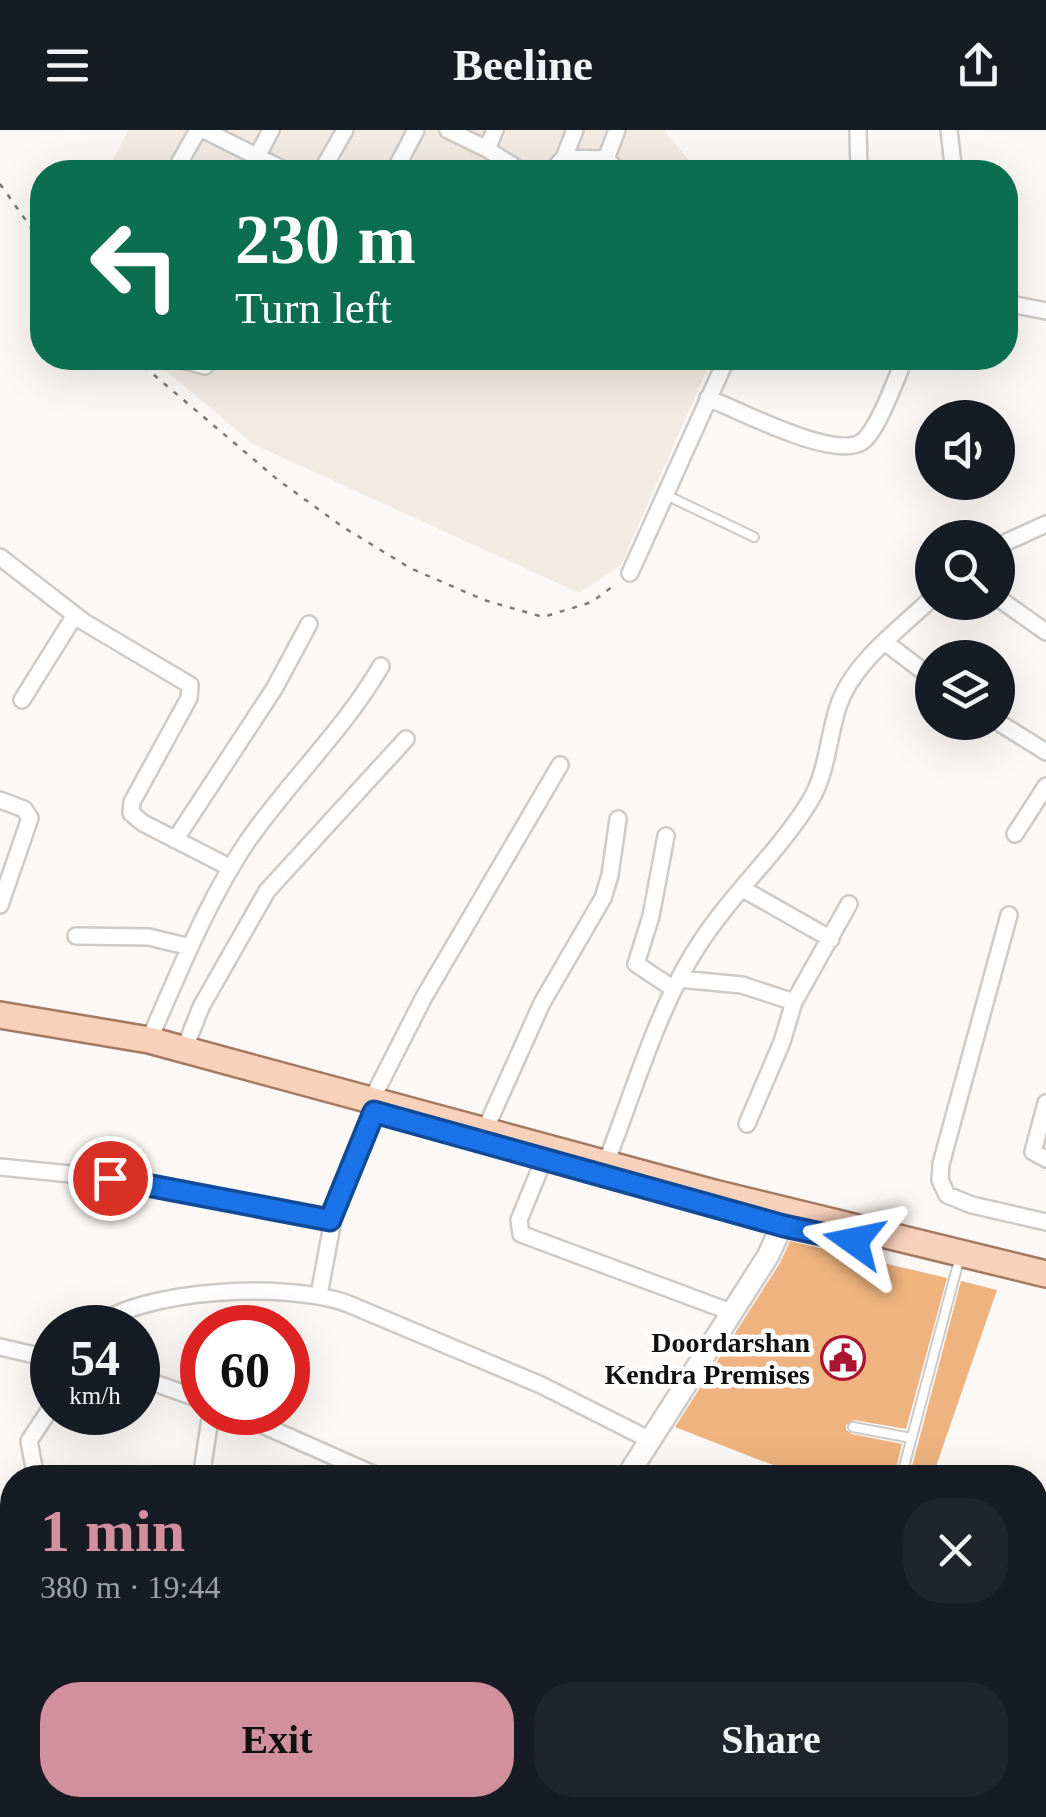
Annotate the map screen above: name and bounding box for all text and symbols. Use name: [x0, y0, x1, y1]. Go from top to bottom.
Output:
icon: menu: [40, 38, 95, 93]
icon: share: [951, 38, 1006, 93]
text: Beeline: [453, 40, 593, 90]
icon: left: [70, 200, 200, 330]
text: 230 m: [235, 201, 416, 278]
text: Turn left: [235, 283, 392, 333]
map controls: [915, 400, 1015, 740]
button: sound: [915, 400, 1015, 500]
button: search: [915, 520, 1015, 620]
button: layers: [915, 640, 1015, 740]
pin: [68, 1136, 153, 1221]
icon: arrive: [83, 1151, 138, 1206]
position arrow: [802, 1189, 906, 1293]
speed limit sign: 60: [180, 1305, 310, 1435]
place label: Doordarshan Kendra Premises: [604, 1327, 810, 1390]
text: 54: [70, 1330, 120, 1386]
public building icon: Doordarshan Kendra Premises: [820, 1335, 866, 1381]
text: km/h: [69, 1382, 121, 1409]
text: 1 min: [40, 1498, 185, 1564]
button: close: [903, 1498, 1008, 1603]
text: 380 m · 19:44: [40, 1569, 220, 1605]
button: Exit: [40, 1682, 514, 1797]
button: Share: [534, 1682, 1008, 1797]

